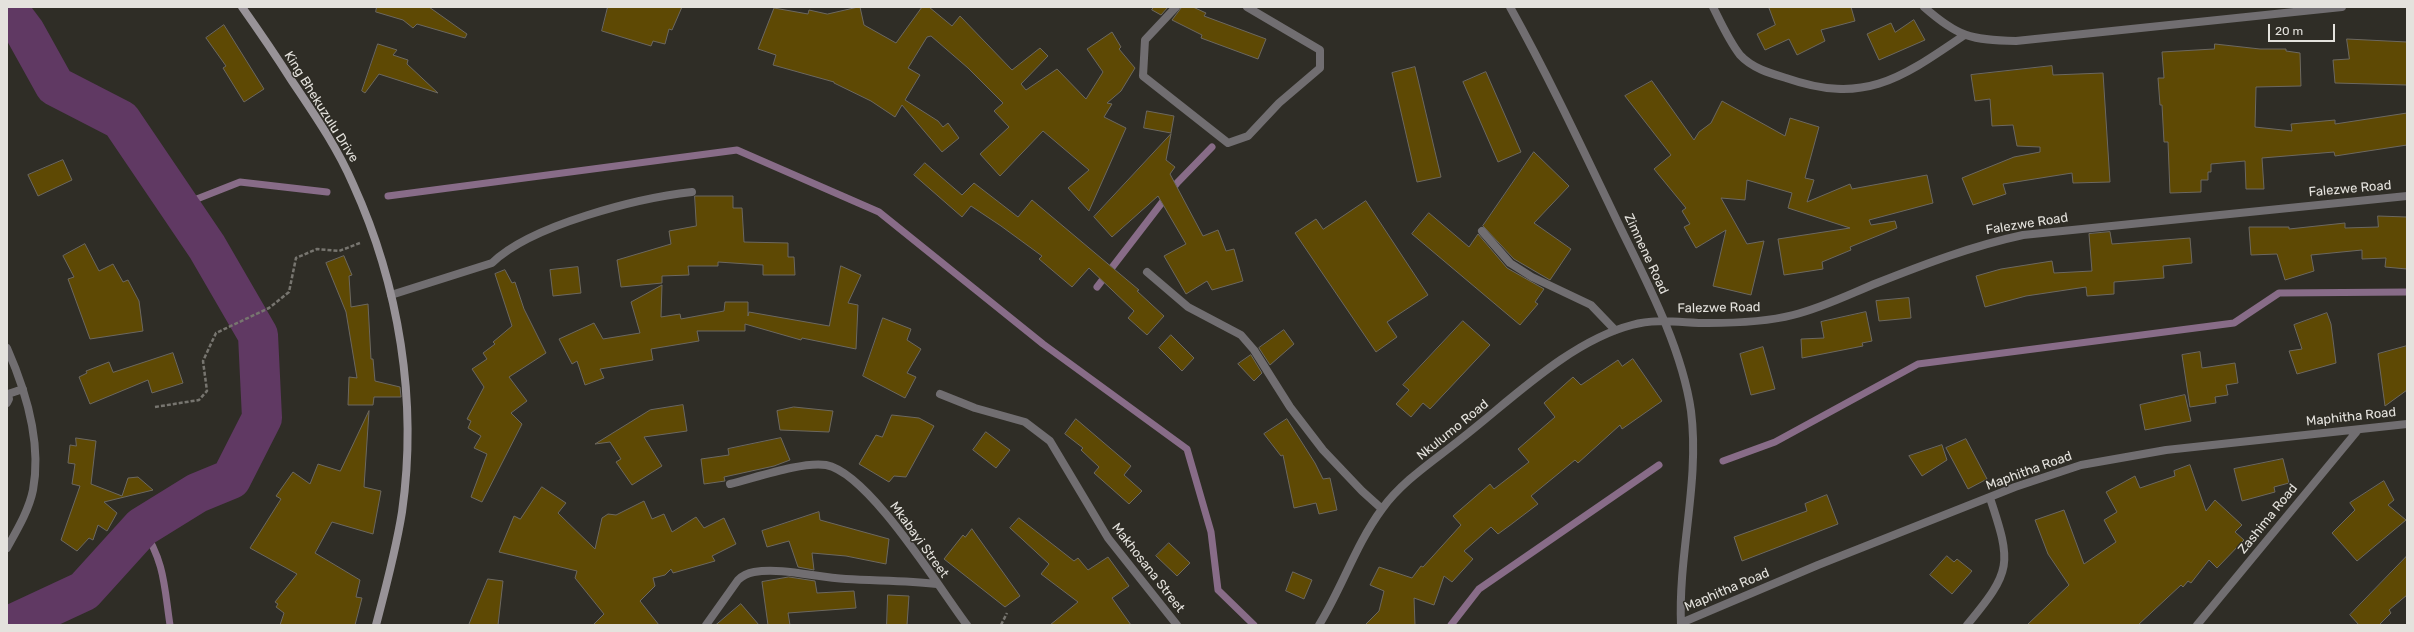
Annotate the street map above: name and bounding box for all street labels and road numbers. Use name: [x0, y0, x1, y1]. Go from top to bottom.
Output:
street label: King Bhekuzulu Drive: [280, 49, 362, 165]
street label: Falezwe Road: [2308, 178, 2392, 200]
street label: Falezwe Road: [1985, 210, 2069, 238]
street label: Zimnene Road: [1621, 211, 1671, 297]
street label: Falezwe Road: [1677, 299, 1761, 317]
street label: Nkulumo Road: [1414, 396, 1492, 464]
street label: Maphitha Road: [2305, 405, 2397, 429]
street label: Maphitha Road: [1984, 448, 2074, 494]
street label: Zashima Road: [2235, 481, 2301, 557]
street label: Mkabayi Street: [886, 499, 952, 581]
street label: Makhosana Street: [1108, 520, 1188, 616]
street label: Maphitha Road: [1682, 565, 1772, 615]

